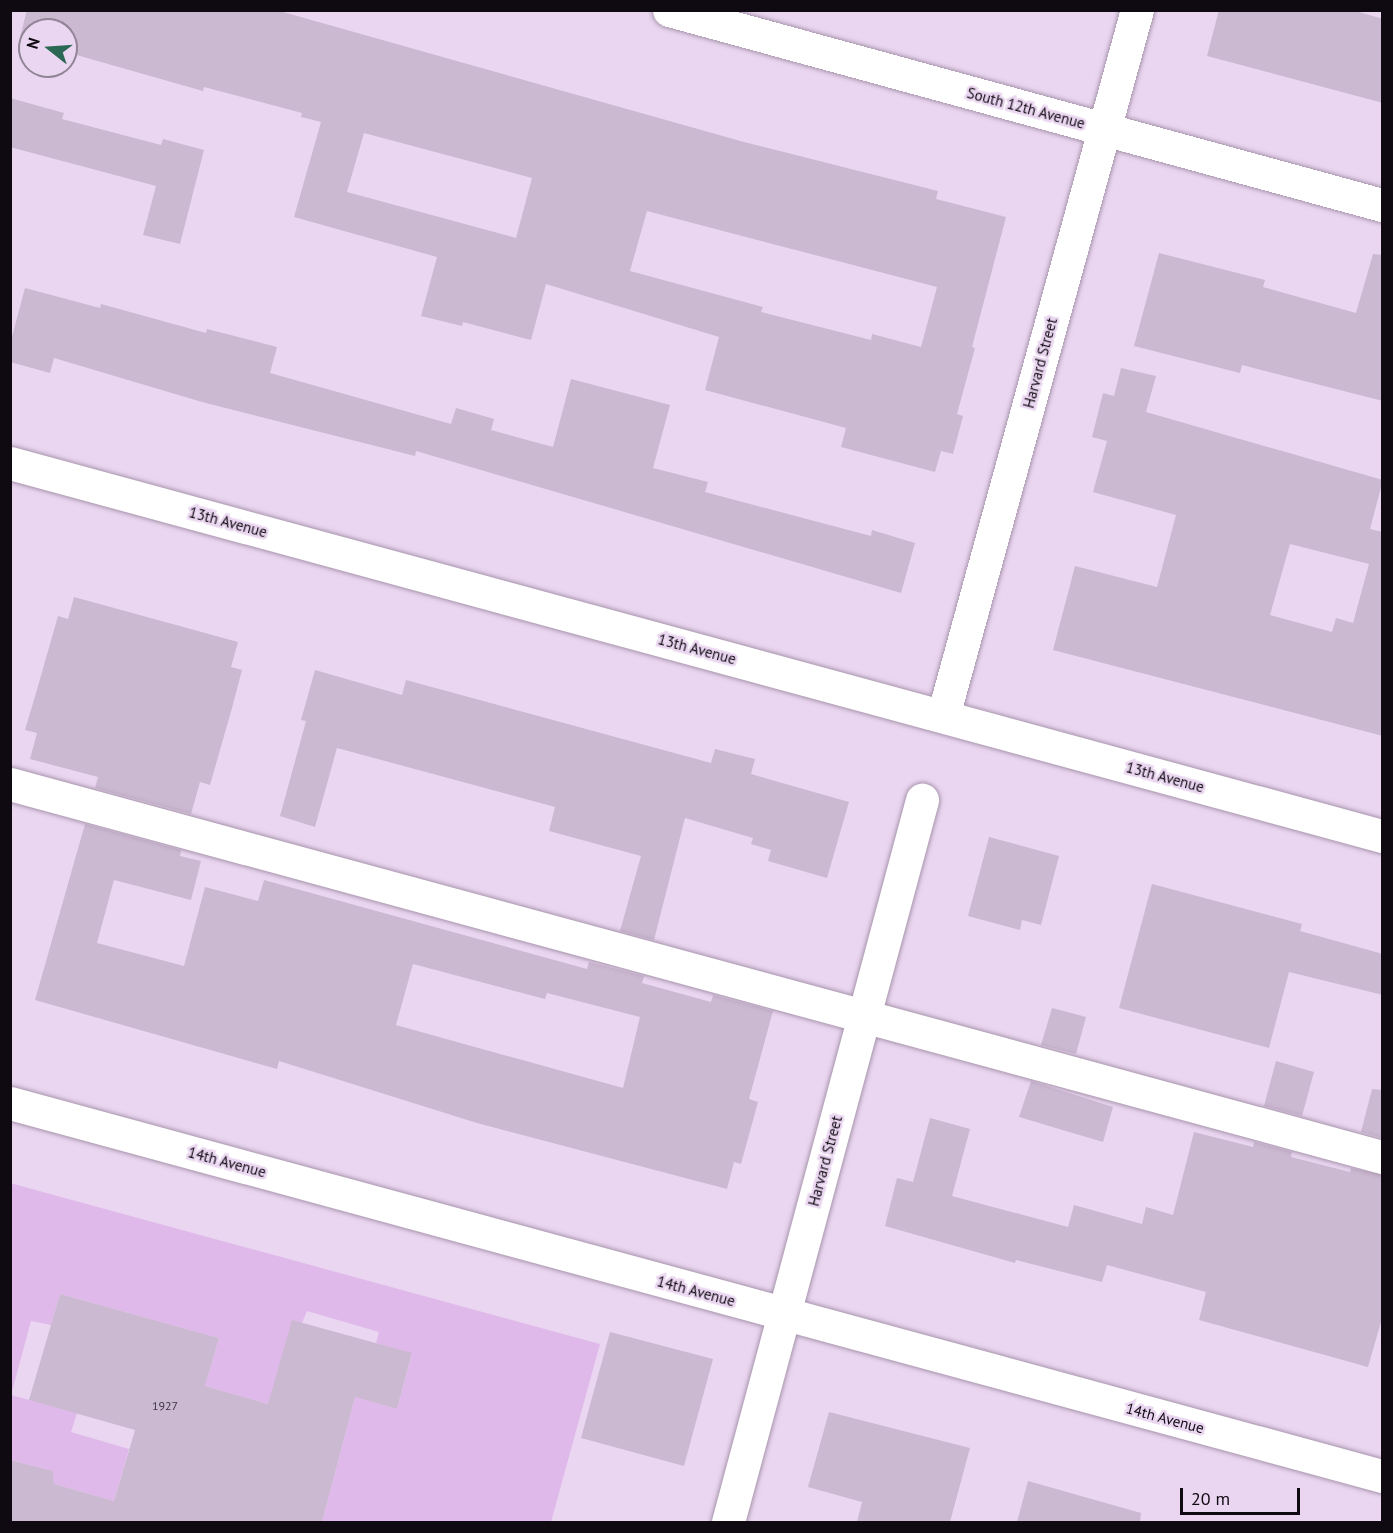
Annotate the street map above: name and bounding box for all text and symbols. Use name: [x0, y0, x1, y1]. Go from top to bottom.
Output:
north arrow: [18, 18, 78, 78]
text: N: [22, 35, 44, 51]
street label: South 12th Avenue: [965, 84, 1087, 132]
street label: Harvard Street: [1019, 316, 1061, 410]
street label: 13th Avenue: [187, 503, 269, 541]
street label: 13th Avenue: [656, 630, 738, 668]
street label: 13th Avenue: [1124, 758, 1206, 796]
street label: Harvard Street: [804, 1114, 846, 1208]
street label: 14th Avenue: [186, 1143, 268, 1181]
street label: 14th Avenue: [655, 1272, 737, 1310]
house number: 1927: [152, 1399, 178, 1413]
street label: 14th Avenue: [1124, 1399, 1206, 1437]
scale bar: [1183, 1476, 1303, 1514]
text: 20 m: [1191, 1487, 1230, 1510]

